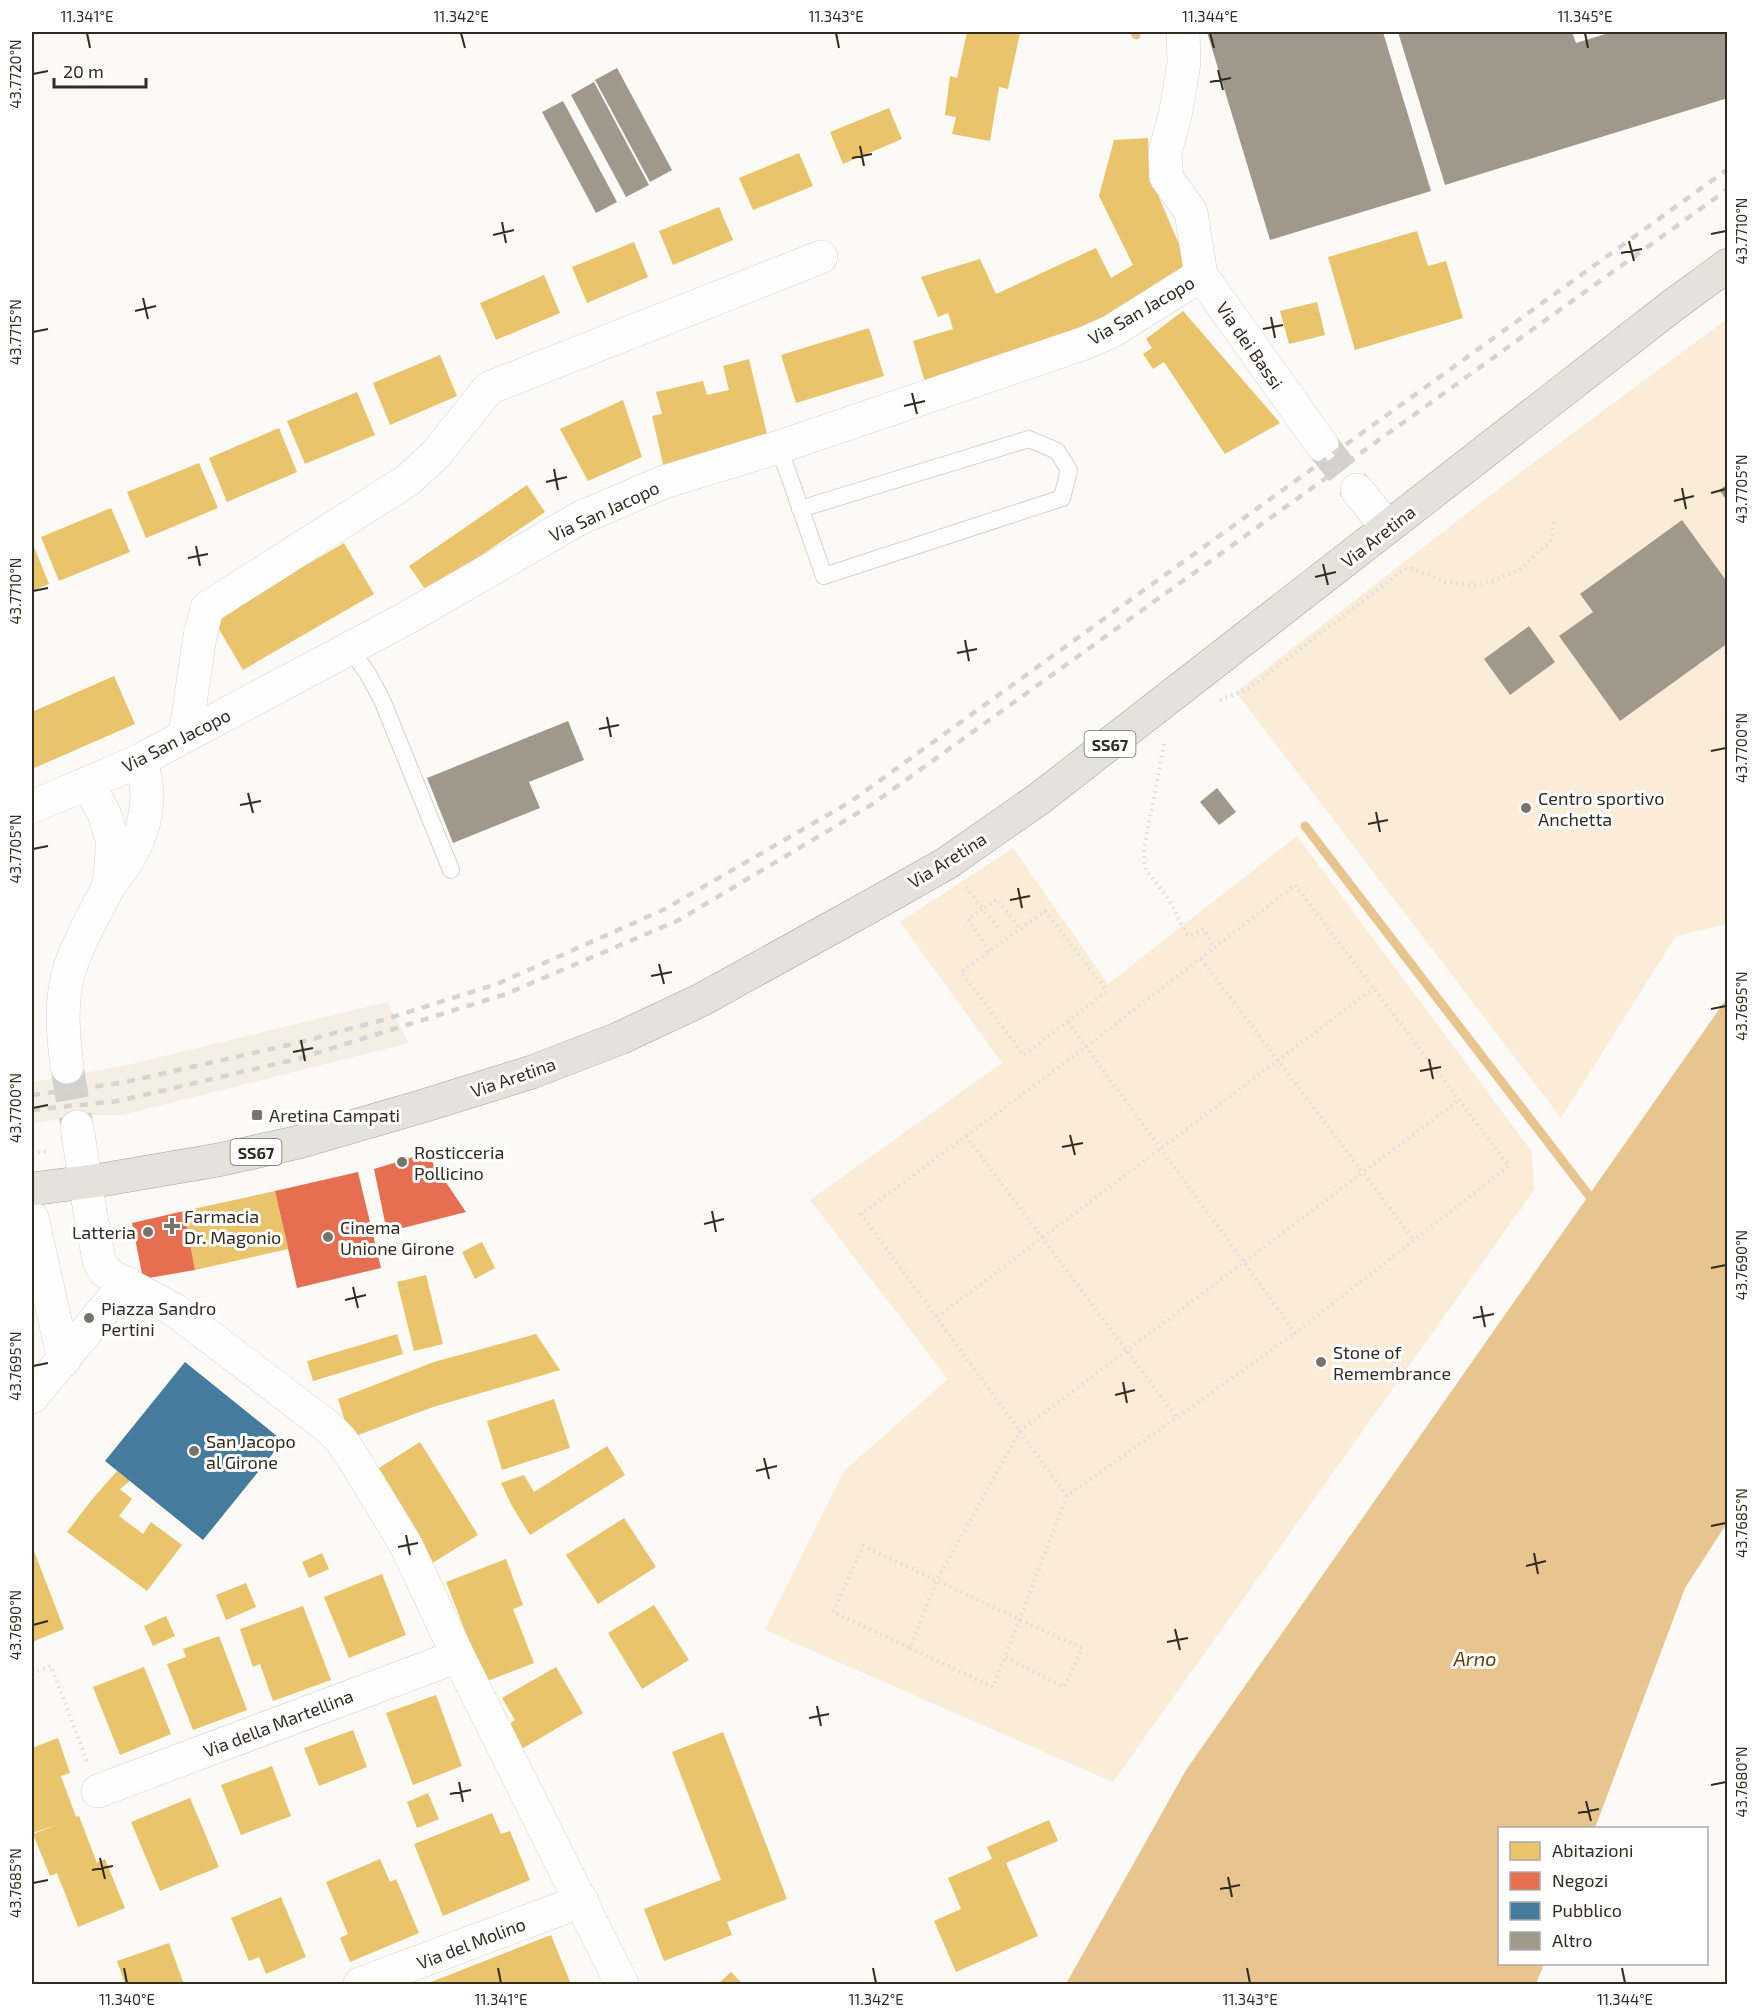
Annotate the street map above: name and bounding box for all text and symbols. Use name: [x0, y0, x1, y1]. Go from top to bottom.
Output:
text: 11.341°E: [61, 7, 113, 25]
text: 11.342°E: [433, 7, 489, 25]
text: 11.343°E: [808, 7, 864, 25]
text: 11.344°E: [1182, 7, 1238, 25]
text: 11.345°E: [1558, 7, 1612, 25]
text: 43.7720°N: [6, 39, 24, 109]
scale bar: [54, 51, 146, 89]
text: 20 m: [63, 60, 104, 82]
text: 43.7710°N: [1732, 198, 1750, 264]
street label: Via San Jacopo: [1084, 271, 1198, 349]
street label: Via dei Bassi: [1212, 297, 1288, 393]
text: 43.7715°N: [6, 299, 24, 365]
text: 43.7705°N: [1732, 455, 1750, 523]
street label: Via San Jacopo: [545, 476, 663, 546]
street label: Via Aretina: [1336, 500, 1420, 572]
text: 43.7710°N: [6, 558, 24, 624]
street label: Via San Jacopo: [118, 703, 234, 777]
text: 43.7700°N: [1732, 713, 1750, 783]
road number: SS67: [1084, 731, 1136, 757]
place label: Centro sportivo Anchetta: [1538, 787, 1664, 830]
marker: Centro sportivo Anchetta: [1519, 801, 1533, 815]
text: 43.7705°N: [6, 815, 24, 883]
street label: Via Aretina: [904, 827, 990, 893]
text: 43.7695°N: [1732, 971, 1750, 1041]
street label: Via Aretina: [468, 1052, 558, 1102]
text: 43.7700°N: [6, 1073, 24, 1143]
place label: Aretina Campati: [269, 1104, 400, 1126]
marker: Aretina Campati: [250, 1108, 264, 1122]
road number: SS67: [230, 1139, 282, 1165]
place label: Rosticceria Pollicino: [414, 1141, 504, 1184]
marker: Rosticceria Pollicino: [395, 1155, 409, 1169]
place label: Farmacia Dr. Magonio: [184, 1205, 281, 1248]
place label: Cinema Unione Girone: [340, 1216, 454, 1259]
marker: Farmacia Dr. Magonio: [165, 1219, 179, 1233]
place label: Latteria: [72, 1221, 136, 1243]
marker: Latteria: [141, 1225, 155, 1239]
marker: Cinema Unione Girone: [321, 1230, 335, 1244]
text: 43.7690°N: [1732, 1230, 1750, 1300]
place label: Piazza Sandro Pertini: [101, 1297, 216, 1340]
marker: Piazza Sandro Pertini: [82, 1311, 96, 1325]
text: 43.7695°N: [6, 1331, 24, 1401]
place label: Stone of Remembrance: [1333, 1341, 1451, 1384]
marker: Stone of Remembrance: [1314, 1355, 1328, 1369]
place label: San Jacopo al Girone: [206, 1430, 296, 1473]
marker: San Jacopo al Girone: [187, 1444, 201, 1458]
text: 43.7685°N: [1732, 1488, 1750, 1558]
text: 43.7690°N: [6, 1590, 24, 1660]
water label: Arno: [1452, 1646, 1497, 1670]
street label: Via della Martellina: [200, 1684, 356, 1762]
text: 43.7680°N: [1732, 1747, 1750, 1817]
legend: [1498, 1827, 1708, 1965]
text: Abitazioni: [1552, 1839, 1633, 1861]
text: 43.7685°N: [6, 1848, 24, 1918]
text: Negozi: [1552, 1869, 1608, 1891]
text: Pubblico: [1552, 1899, 1622, 1921]
street label: Via del Molino: [414, 1912, 528, 1974]
text: Altro: [1552, 1929, 1592, 1951]
text: 11.340°E: [99, 1990, 155, 2008]
text: 11.341°E: [475, 1990, 527, 2008]
text: 11.342°E: [848, 1990, 904, 2008]
text: 11.343°E: [1222, 1990, 1278, 2008]
text: 11.344°E: [1597, 1990, 1653, 2008]

